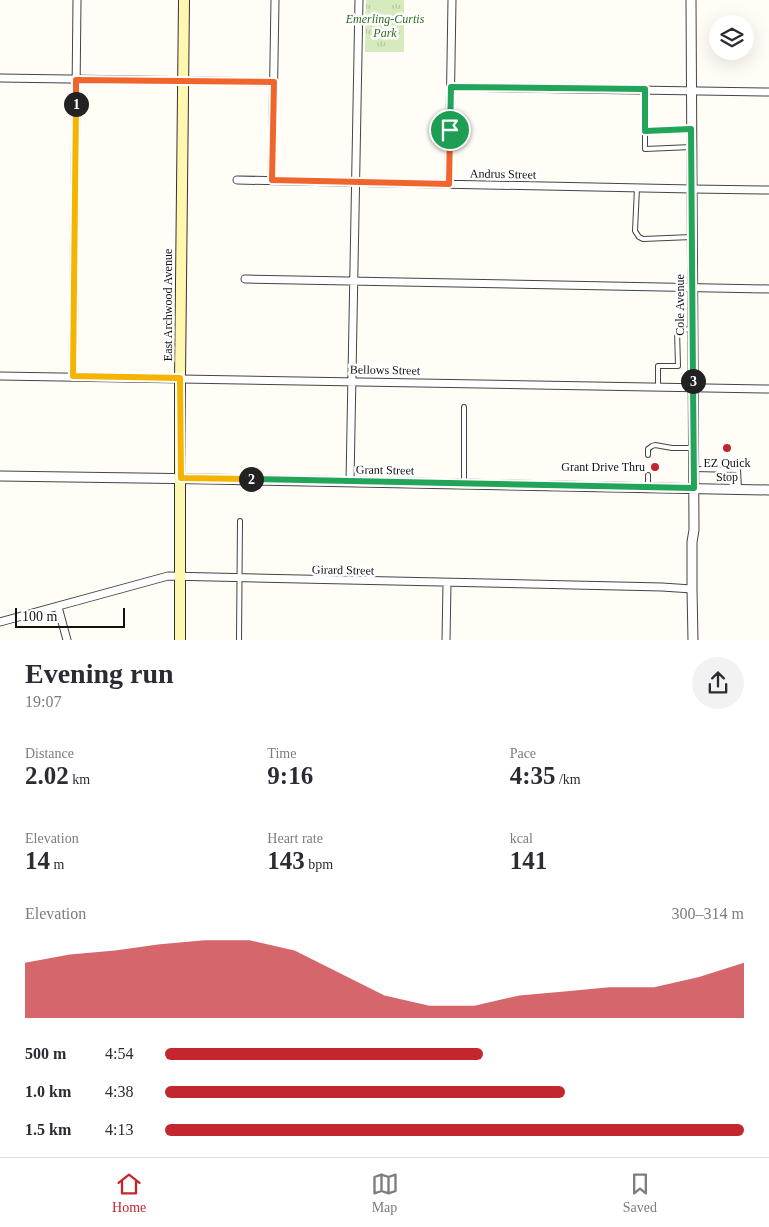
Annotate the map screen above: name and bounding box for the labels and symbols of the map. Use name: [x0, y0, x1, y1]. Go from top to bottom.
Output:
park label: Emerling-Curtis Park: [345, 12, 425, 40]
pin: 1: [64, 92, 88, 116]
pin: [429, 109, 471, 151]
street label: Andrus Street: [470, 166, 537, 182]
street label: East Archwood Avenue: [161, 249, 175, 361]
street label: Cole Avenue: [673, 274, 687, 336]
street label: Bellows Street: [350, 362, 421, 378]
pin: 3: [680, 368, 706, 394]
marker: EZ Quick Stop: [721, 442, 733, 454]
place label: EZ Quick Stop: [704, 456, 751, 484]
place label: Grant Drive Thru: [561, 460, 645, 474]
marker: Grant Drive Thru: [649, 461, 661, 473]
street label: Grant Street: [356, 462, 415, 478]
pin: 2: [238, 466, 264, 492]
street label: Girard Street: [312, 562, 375, 578]
scale bar: [15, 604, 125, 628]

